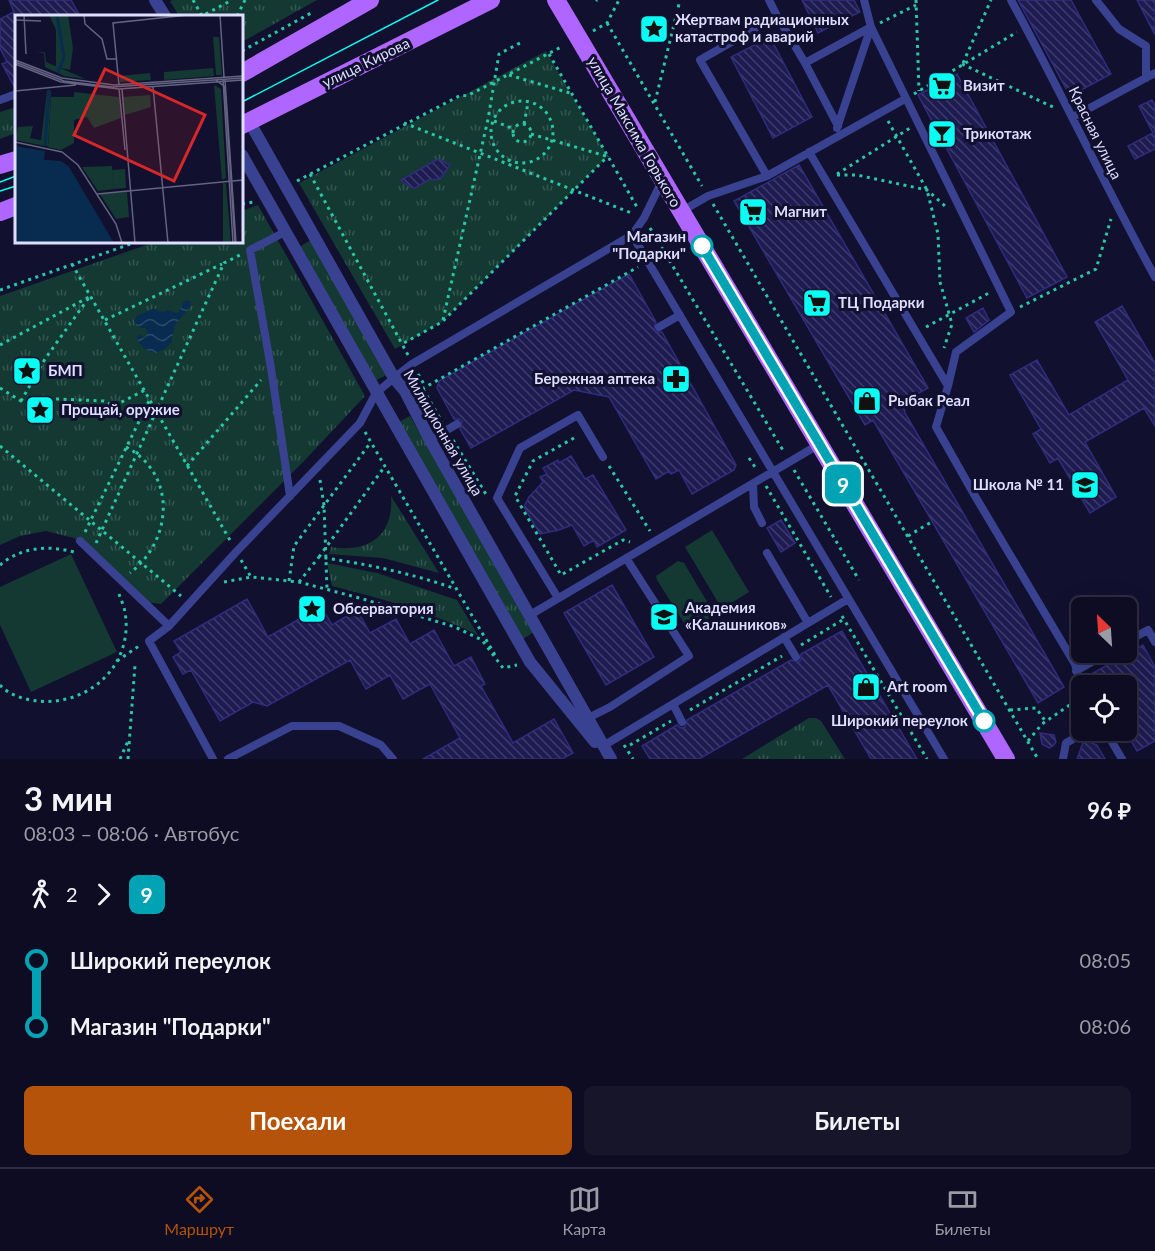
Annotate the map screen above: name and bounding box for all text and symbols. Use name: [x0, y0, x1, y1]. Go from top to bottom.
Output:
place label: Жертвам радиационных катастроф и аварий: [675, 10, 849, 45]
place icon: Жертвам радиационных катастроф и аварий: [638, 13, 670, 45]
inset map: [15, 15, 243, 243]
street label: улица Кирова: [319, 33, 412, 91]
street label: улица Максима Горького: [584, 53, 685, 210]
supermarket icon: Визит: [926, 70, 958, 102]
place label: Визит: [963, 76, 1005, 94]
street label: Красная улица: [1066, 83, 1126, 182]
bar icon: Трикотаж: [926, 118, 958, 150]
place label: Трикотаж: [963, 124, 1032, 142]
supermarket icon: Магнит: [737, 196, 769, 228]
place label: Магнит: [774, 202, 827, 220]
place label: Магазин "Подарки": [612, 227, 686, 262]
marker: Магазин "Подарки": [691, 235, 713, 257]
supermarket icon: ТЦ Подарки: [801, 287, 833, 319]
place label: ТЦ Подарки: [838, 293, 924, 311]
place icon: БМП: [11, 355, 43, 387]
place label: БМП: [48, 361, 83, 379]
pharmacy icon: Бережная аптека: [660, 363, 692, 395]
street label: Милиционная улица: [400, 366, 487, 499]
place label: Бережная аптека: [534, 369, 655, 387]
shop icon: Рыбак Реал: [851, 385, 883, 417]
place label: Рыбак Реал: [888, 391, 970, 409]
place icon: Прощай, оружие: [24, 394, 56, 426]
place label: Прощай, оружие: [61, 400, 180, 418]
line badge: 9: [824, 464, 862, 504]
school or university icon: Школа № 11: [1069, 469, 1101, 501]
text: 9: [837, 472, 849, 497]
place label: Школа № 11: [973, 475, 1064, 493]
place icon: Обсерватория: [296, 593, 328, 625]
north arrow: [1071, 597, 1137, 663]
map controls: [1071, 597, 1137, 741]
place label: Академия «Калашников»: [684, 598, 787, 633]
place label: Обсерватория: [333, 599, 434, 617]
school or university icon: Академия «Калашников»: [648, 601, 680, 633]
shop icon: Art room: [850, 671, 882, 703]
button: locate: [1071, 675, 1137, 741]
place label: Art room: [886, 677, 947, 695]
marker: Широкий переулок: [973, 710, 995, 732]
place label: Широкий переулок: [831, 711, 969, 729]
text: 3 мин: [24, 778, 113, 818]
text: 96 ₽: [1087, 797, 1131, 824]
text: 08:03 – 08:06 · Автобус: [24, 821, 239, 845]
icon: walk: [24, 878, 57, 911]
icon: forward: [87, 878, 120, 911]
text: 2: [66, 882, 78, 906]
text: 9: [141, 882, 153, 907]
text: Широкий переулок: [70, 947, 271, 974]
text: 08:05: [1080, 948, 1131, 972]
text: Магазин "Подарки": [70, 1013, 271, 1040]
text: 08:06: [1080, 1014, 1131, 1038]
button: Поехали: [24, 1086, 572, 1155]
button: Билеты: [584, 1086, 1131, 1155]
tab: Маршрут: [164, 1183, 234, 1238]
tab: Карта: [563, 1183, 606, 1238]
tab: Билеты: [934, 1183, 991, 1238]

